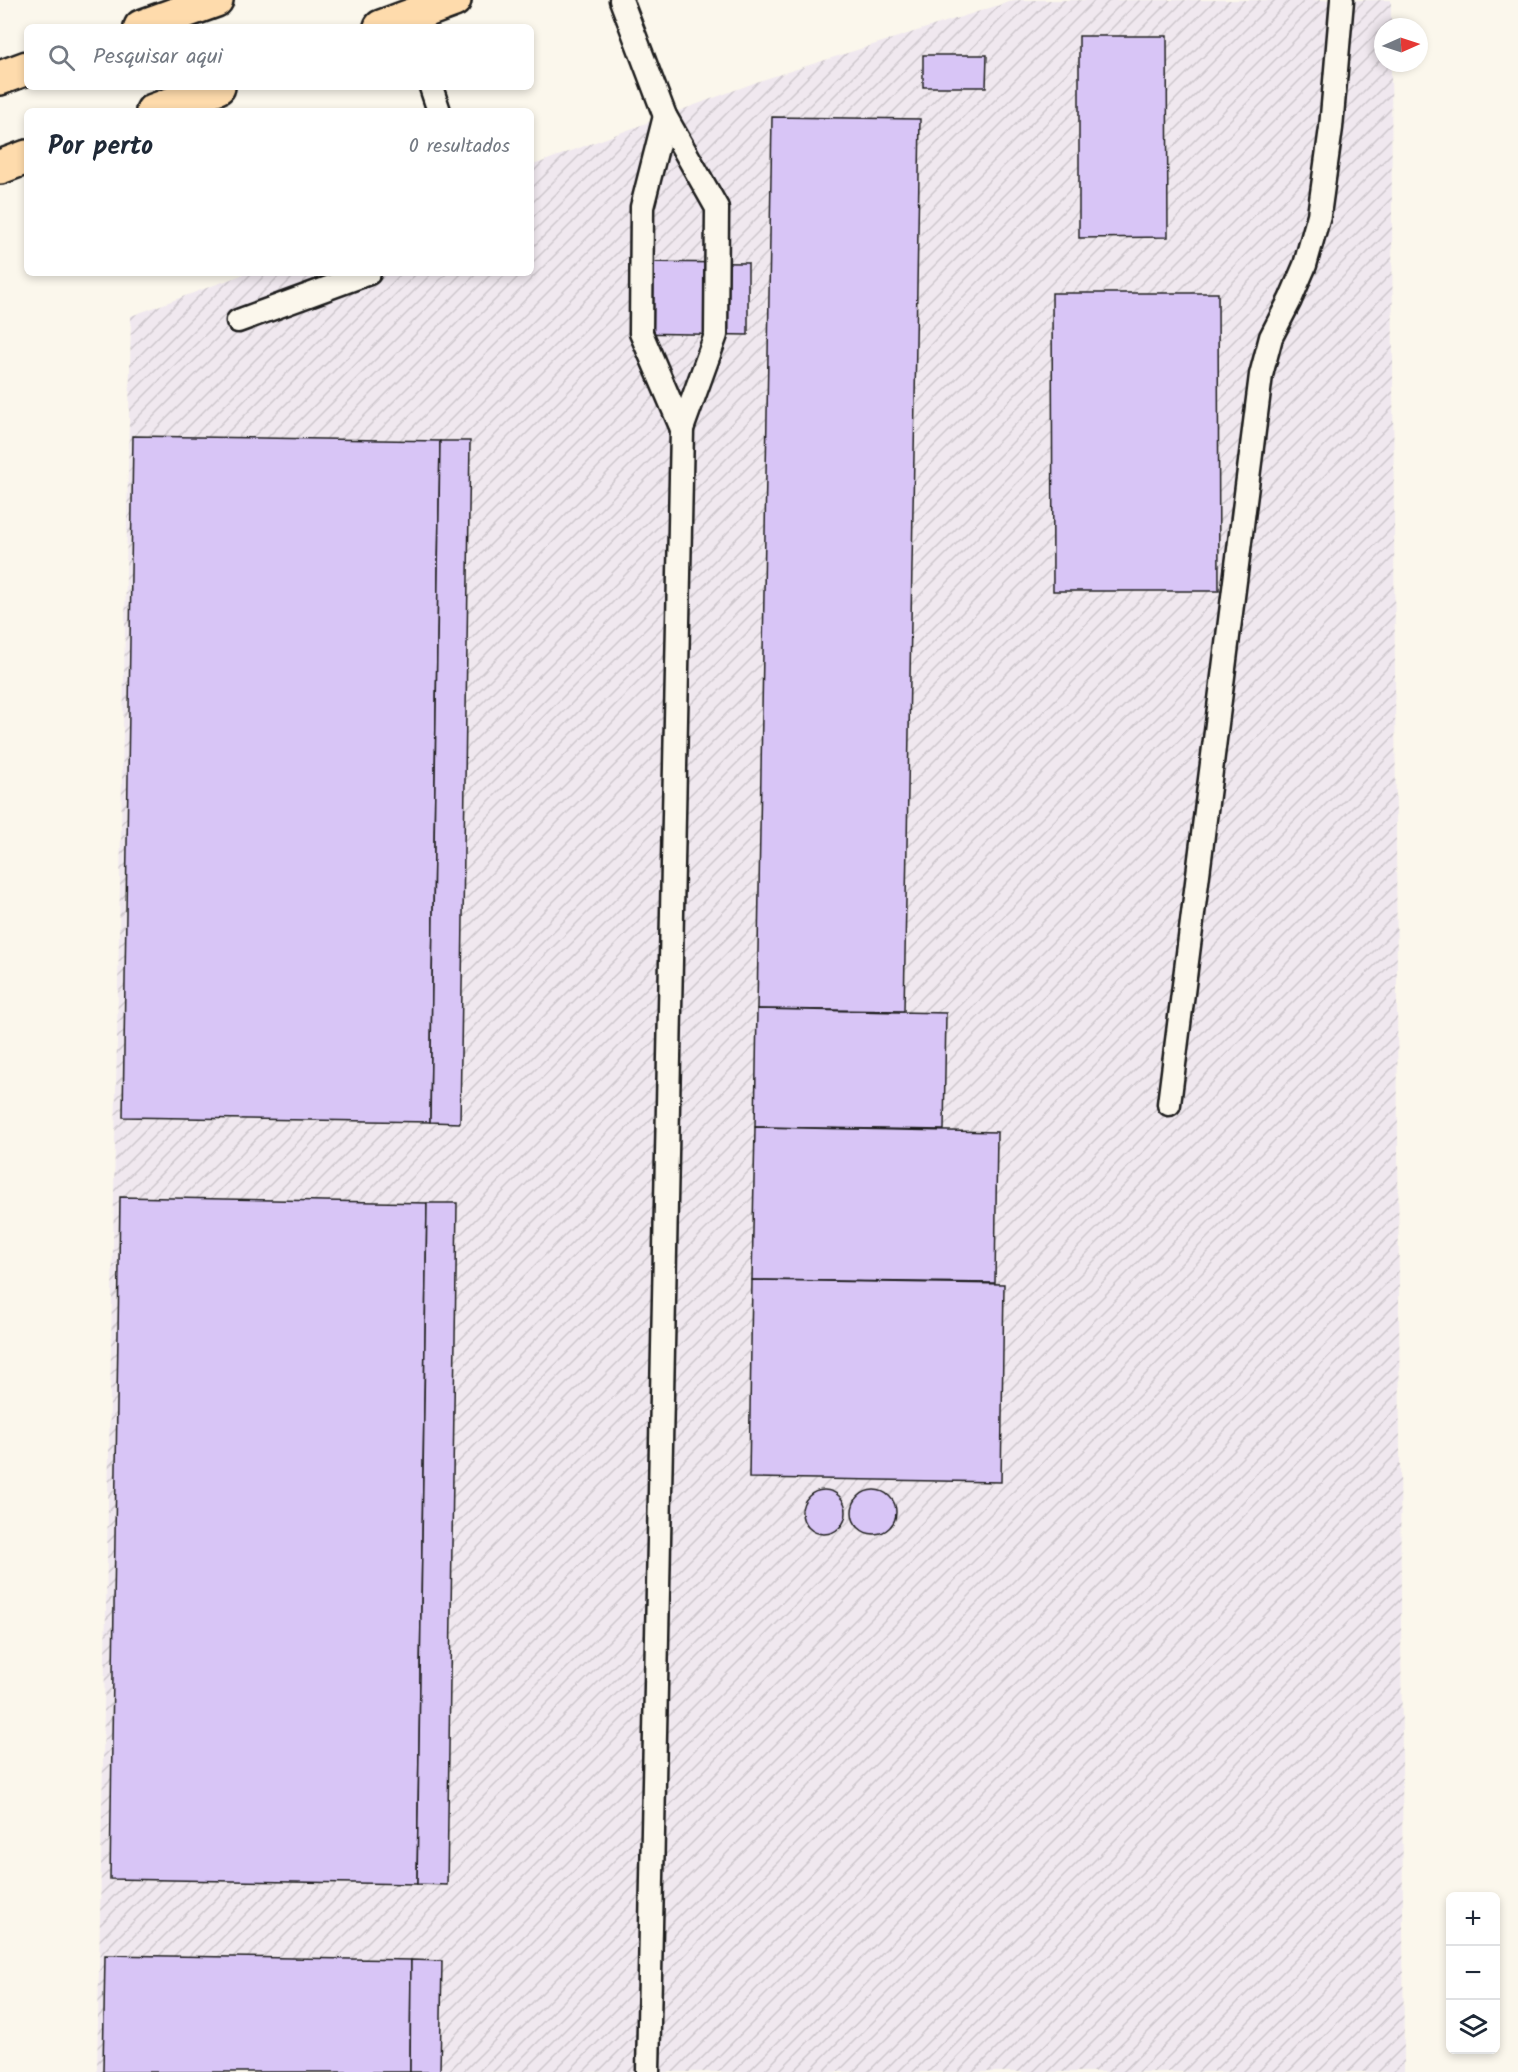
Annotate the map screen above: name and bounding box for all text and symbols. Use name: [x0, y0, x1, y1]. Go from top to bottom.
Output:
north arrow: [1374, 18, 1428, 72]
search box: [24, 24, 534, 90]
text: Pesquisar aqui: [93, 40, 223, 75]
icon: search: [45, 41, 78, 74]
text: Por perto: [48, 126, 153, 168]
text: 0 resultados: [409, 131, 510, 163]
map controls: [1446, 1892, 1500, 2054]
button: +: [1446, 1892, 1500, 1946]
button: −: [1446, 1946, 1500, 2000]
button: layers: [1446, 2000, 1500, 2054]

